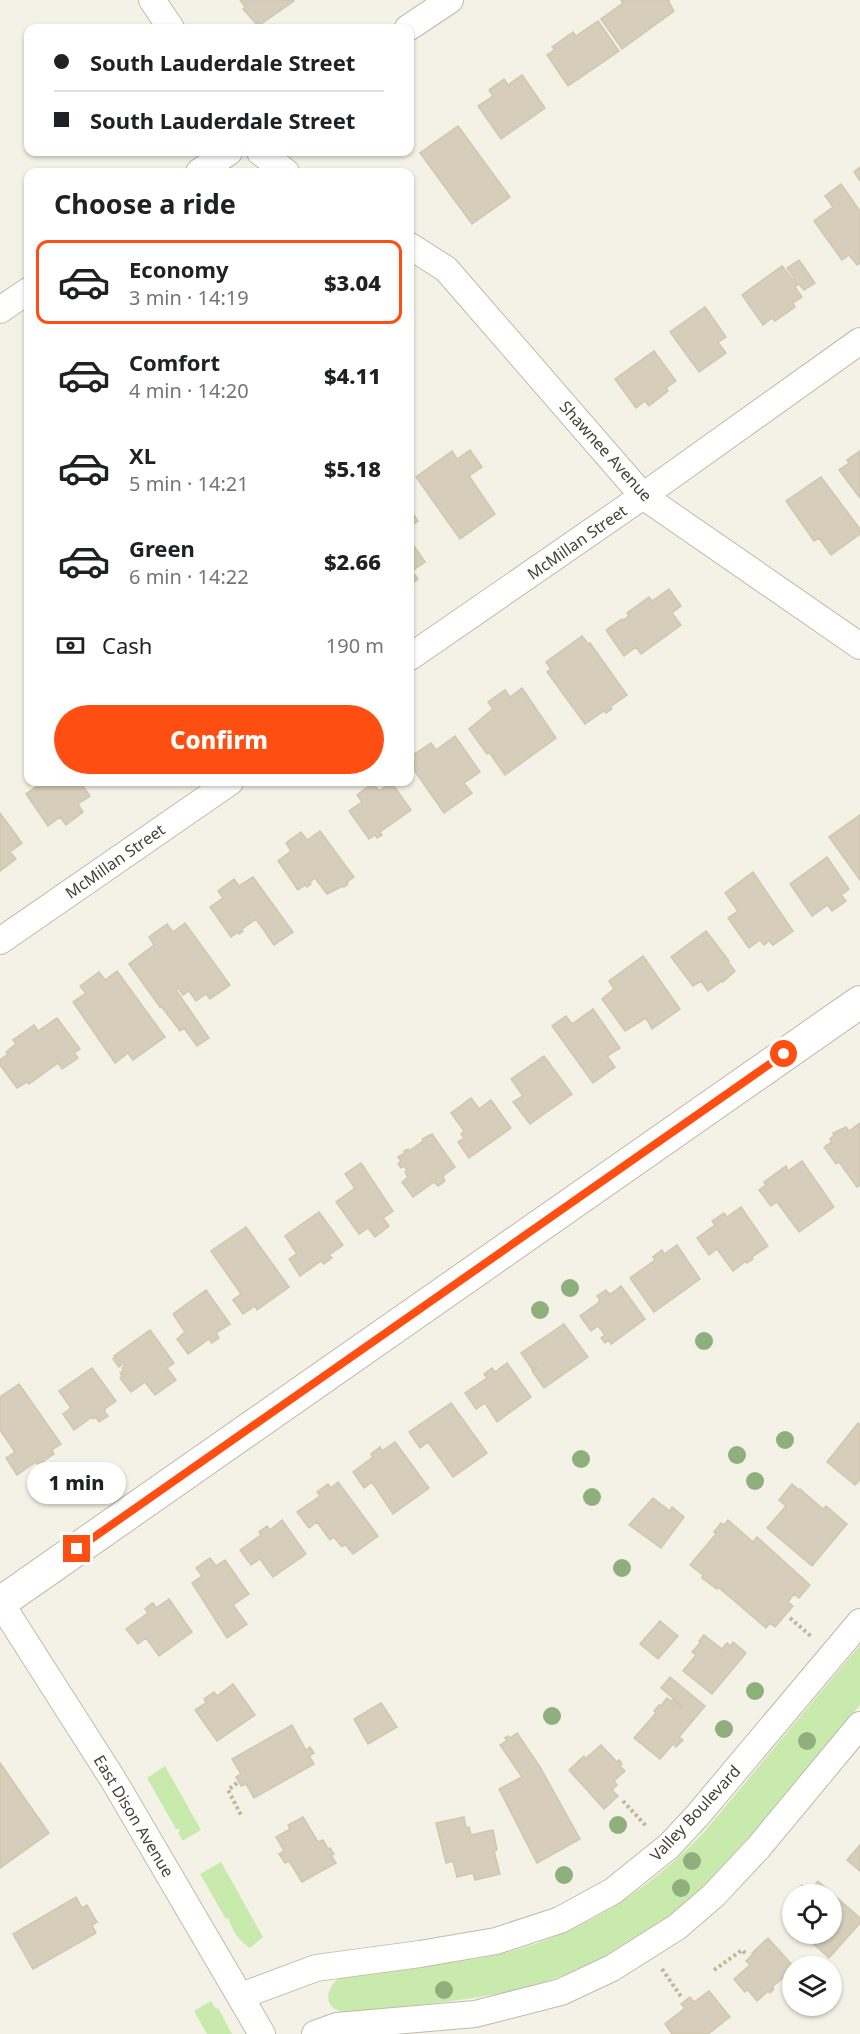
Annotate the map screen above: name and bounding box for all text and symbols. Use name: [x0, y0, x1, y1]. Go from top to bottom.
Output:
text: South Lauderdale Street: [90, 47, 355, 77]
text: South Lauderdale Street: [90, 105, 355, 135]
text: Choose a ride: [54, 185, 236, 222]
text: Economy: [129, 254, 228, 284]
icon: car: [57, 255, 111, 309]
text: $3.04: [324, 267, 381, 297]
text: 3 min · 14:19: [129, 284, 249, 311]
text: Comfort: [129, 347, 220, 377]
icon: car: [57, 348, 111, 402]
text: $4.11: [324, 360, 381, 390]
text: 4 min · 14:20: [129, 377, 249, 404]
street label: Shawnee Avenue: [555, 396, 657, 506]
text: XL: [129, 440, 156, 470]
icon: car: [57, 441, 111, 495]
text: $5.18: [324, 453, 381, 483]
text: 5 min · 14:21: [129, 470, 249, 497]
street label: McMillan Street: [523, 499, 631, 585]
text: Green: [129, 533, 195, 563]
icon: car: [57, 534, 111, 588]
text: $2.66: [324, 546, 381, 576]
text: 6 min · 14:22: [129, 563, 249, 590]
icon: cash: [54, 629, 87, 662]
text: Cash: [102, 630, 152, 660]
text: 190 m: [326, 632, 384, 659]
button: Confirm: [54, 705, 384, 774]
street label: McMillan Street: [61, 818, 169, 904]
route start: [770, 1040, 797, 1067]
callout: 1 min: [28, 1462, 127, 1504]
text: 1 min: [49, 1469, 104, 1496]
route end: [63, 1535, 90, 1562]
street label: East Dison Avenue: [89, 1751, 179, 1881]
street label: Valley Boulevard: [645, 1760, 745, 1866]
map controls: [782, 1884, 842, 2016]
button: locate: [782, 1884, 842, 1944]
button: layers: [782, 1956, 842, 2016]

